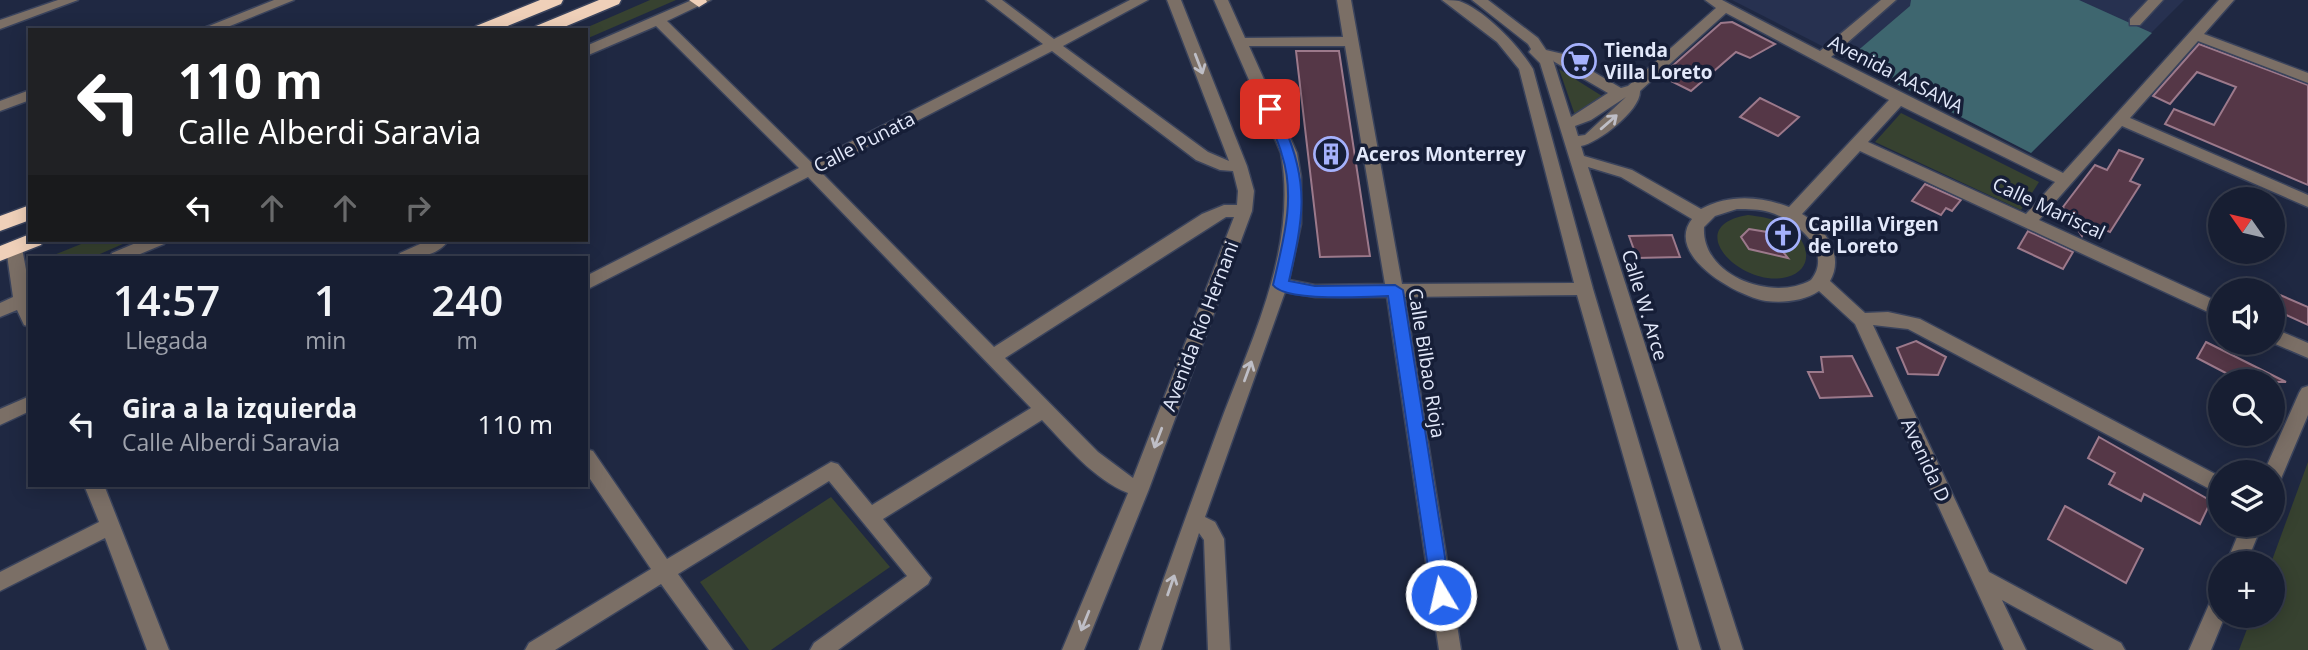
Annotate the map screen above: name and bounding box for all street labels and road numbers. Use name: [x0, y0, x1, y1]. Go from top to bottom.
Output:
street label: Avenida AASANA: [1824, 29, 1968, 119]
street label: Calle Punata: [809, 105, 919, 179]
street label: Calle Mariscal: [1988, 171, 2110, 245]
street label: Avenida Río Hernani: [1156, 237, 1244, 415]
street label: Calle W. Arce: [1616, 246, 1674, 364]
street label: Calle Bilbao Rioja: [1402, 286, 1452, 440]
street label: Avenida D: [1895, 414, 1957, 506]

